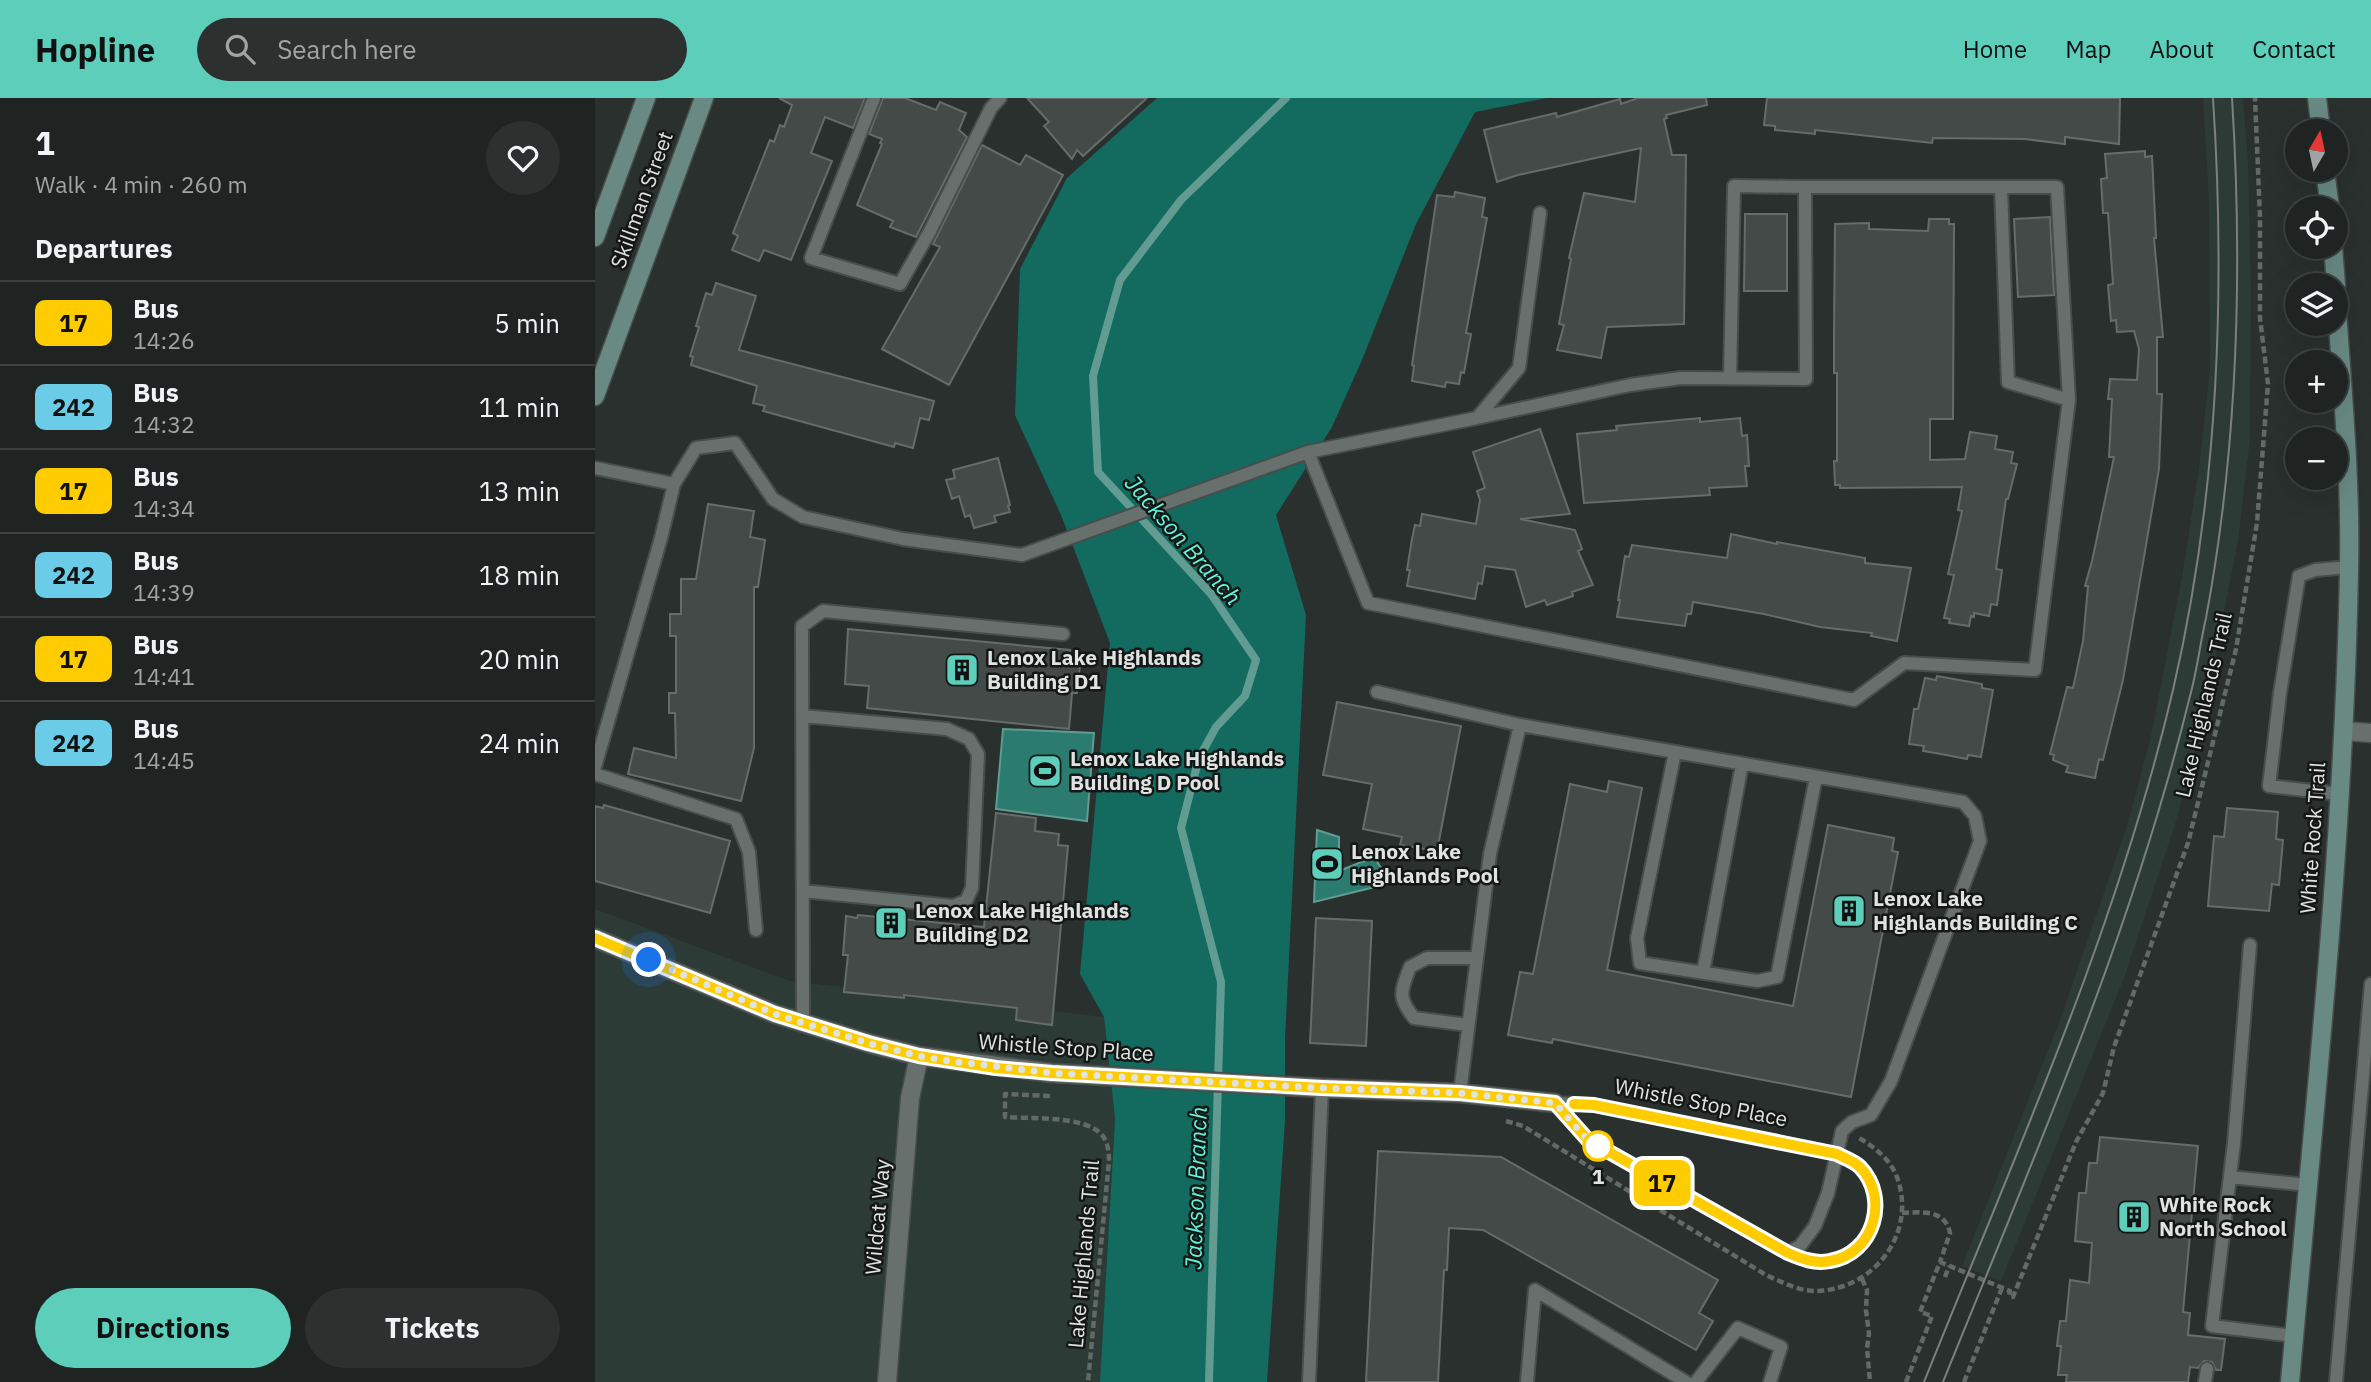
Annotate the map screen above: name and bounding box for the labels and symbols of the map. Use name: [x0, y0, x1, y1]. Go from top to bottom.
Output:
north arrow: [2285, 119, 2349, 182]
street label: Skillman Street: [603, 127, 679, 272]
water label: Jackson Branch: [1119, 468, 1249, 611]
street label: Lake Highlands Trail: [2168, 609, 2238, 800]
place label: Lenox Lake Highlands Building D1: [987, 643, 1201, 695]
building icon: Lenox Lake Highlands Building D1: [943, 651, 981, 689]
place label: Lenox Lake Highlands Building D Pool: [1070, 744, 1284, 796]
sports icon: Lenox Lake Highlands Building D Pool: [1026, 752, 1064, 790]
street label: White Rock Trail: [2293, 761, 2331, 915]
place label: Lenox Lake Highlands Pool: [1351, 837, 1499, 889]
sports icon: Lenox Lake Highlands Pool: [1308, 845, 1346, 883]
place label: Lenox Lake Highlands Building C: [1873, 884, 2078, 936]
building icon: Lenox Lake Highlands Building C: [1830, 892, 1868, 930]
place label: Lenox Lake Highlands Building D2: [915, 896, 1129, 948]
building icon: Lenox Lake Highlands Building D2: [872, 904, 910, 942]
your location: [631, 942, 666, 977]
street label: Whistle Stop Place: [978, 1027, 1155, 1067]
street label: Whistle Stop Place: [1612, 1072, 1790, 1133]
water label: Jackson Branch: [1177, 1106, 1213, 1270]
marker: 1: [1583, 1131, 1613, 1161]
street label: Wildcat Way: [858, 1157, 896, 1276]
street label: Lake Highlands Trail: [1061, 1158, 1105, 1349]
line badge: 17: [1631, 1160, 1693, 1206]
place label: 1: [1592, 1162, 1605, 1190]
place label: White Rock North School: [2159, 1190, 2287, 1242]
building icon: White Rock North School: [2115, 1198, 2153, 1236]

